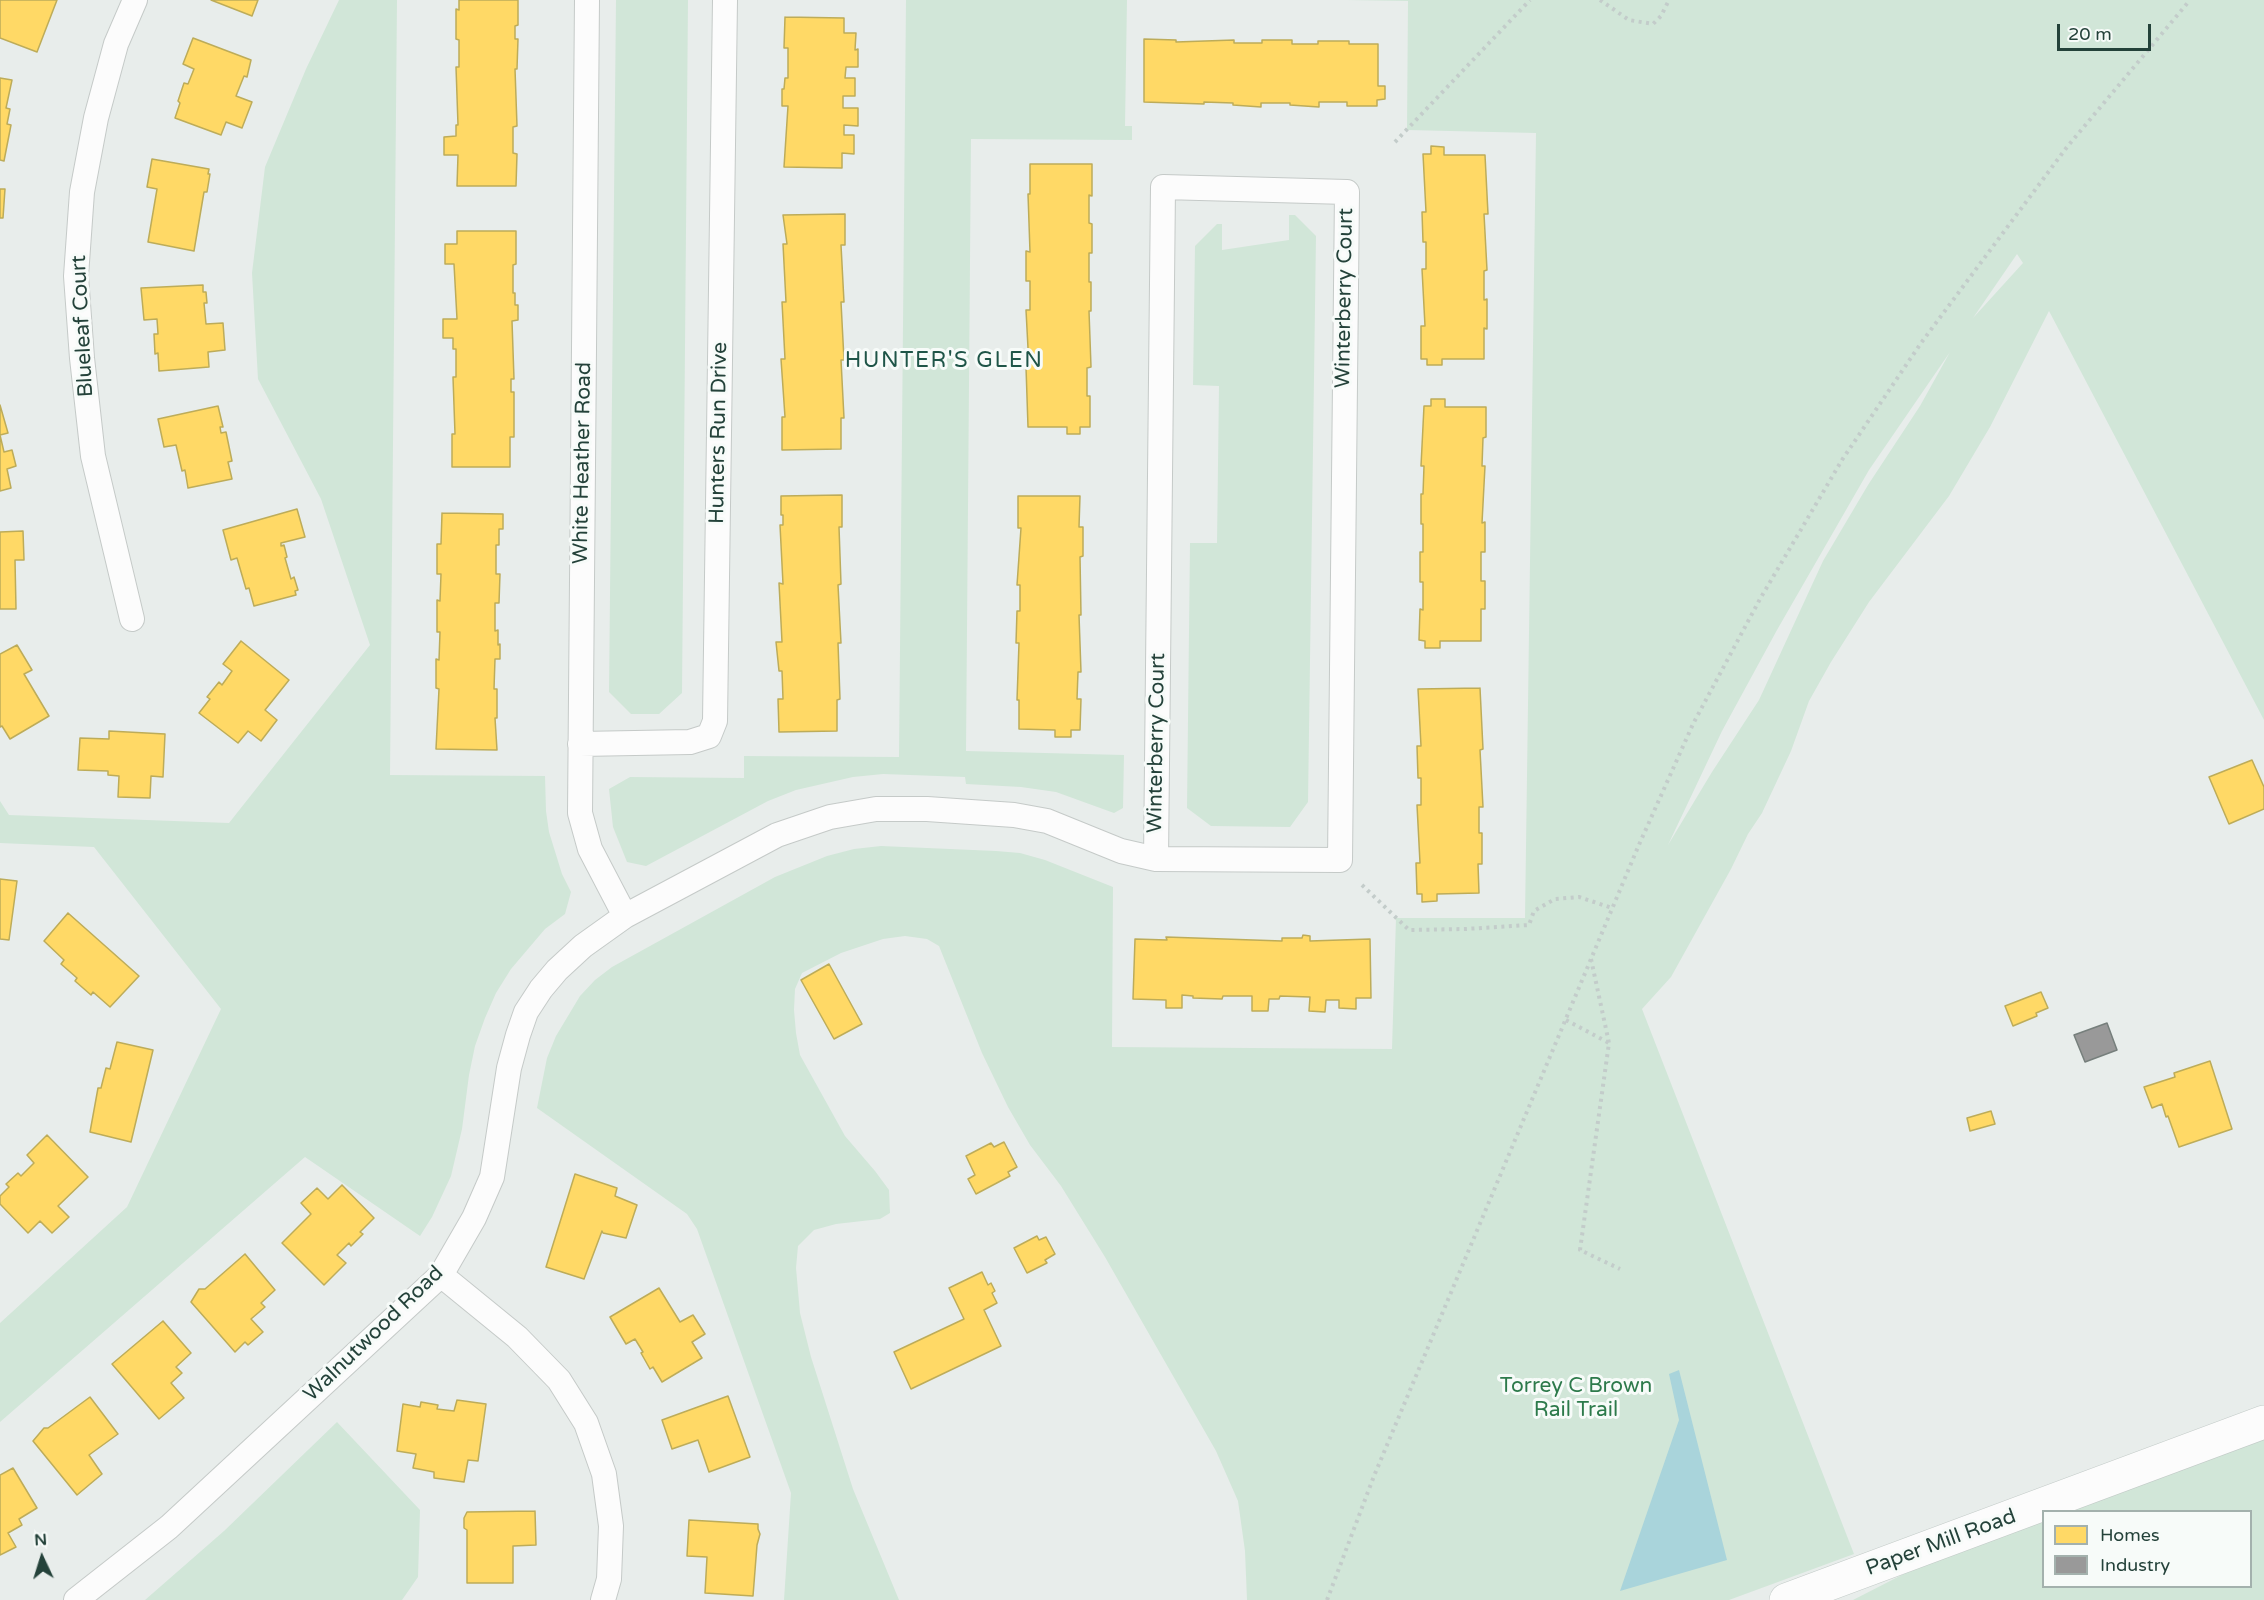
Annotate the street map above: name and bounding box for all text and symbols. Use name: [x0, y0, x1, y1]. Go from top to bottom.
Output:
scale bar: [2060, 12, 2154, 50]
text: 20 m: [2068, 23, 2112, 45]
street label: Winterberry Court: [1331, 208, 1359, 388]
street label: Blueleaf Court: [67, 254, 99, 398]
street label: Hunters Run Drive: [705, 342, 733, 524]
district label: HUNTER'S GLEN: [845, 348, 1043, 374]
street label: White Heather Road: [569, 362, 597, 564]
street label: Winterberry Court: [1143, 653, 1171, 833]
street label: Walnutwood Road: [299, 1261, 449, 1407]
park label: Torrey C Brown Rail Trail: [1500, 1373, 1652, 1423]
street label: Paper Mill Road: [1862, 1504, 2020, 1582]
legend: [2042, 1510, 2252, 1588]
text: Homes: [2100, 1524, 2160, 1546]
north arrow: [12, 1528, 72, 1588]
text: N: [34, 1530, 48, 1550]
text: Industry: [2100, 1554, 2170, 1576]

